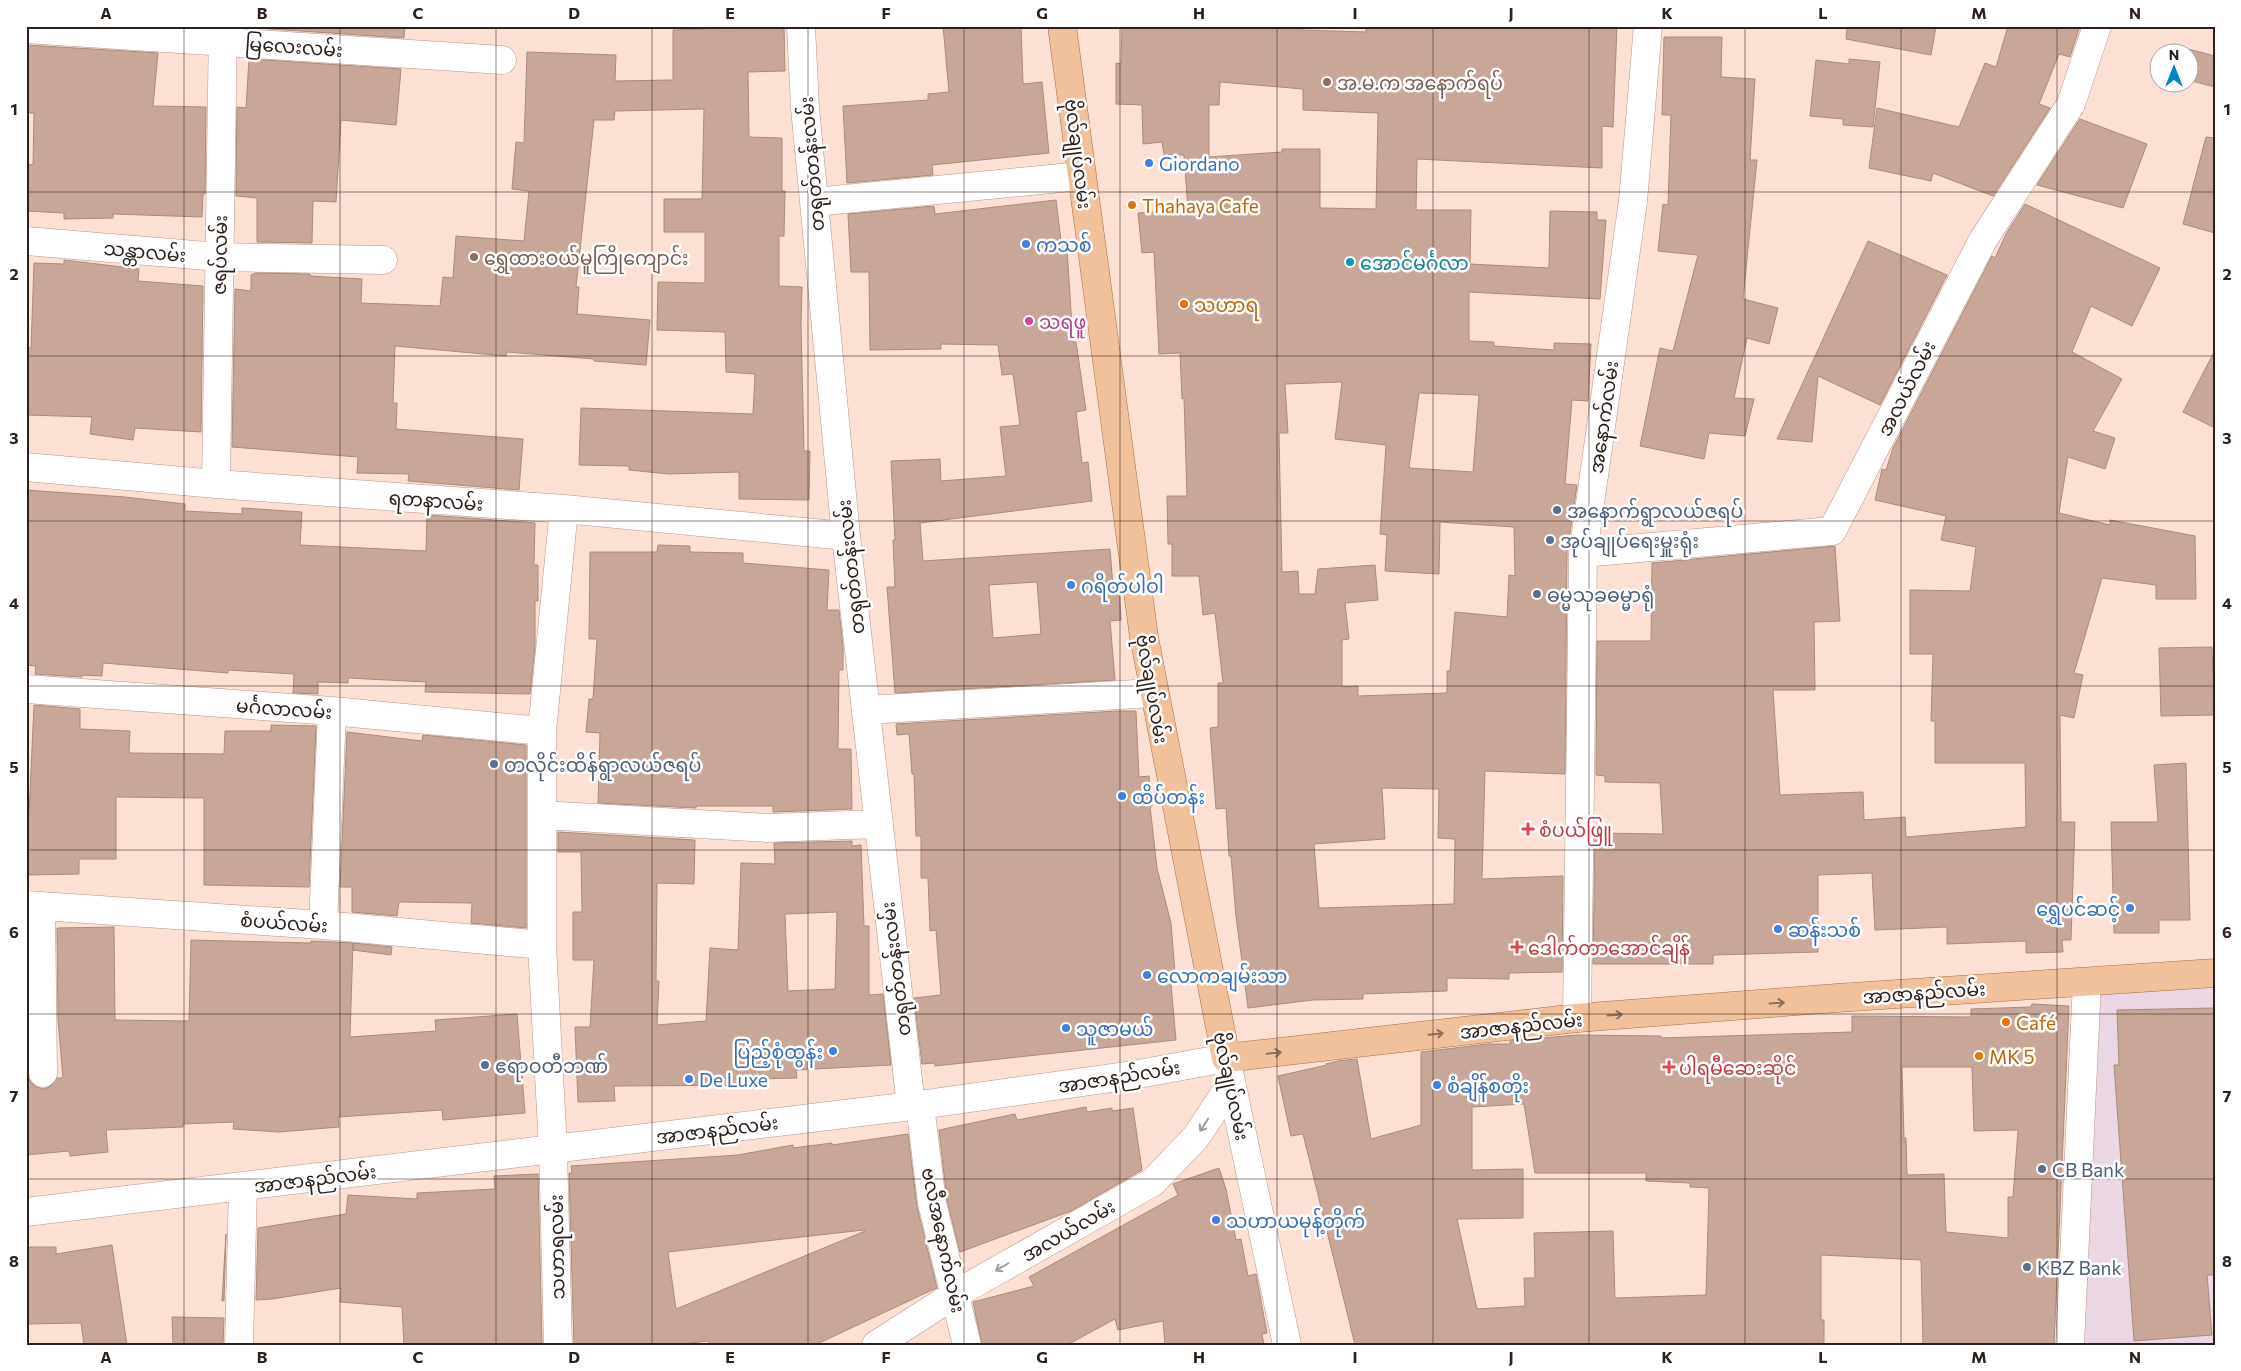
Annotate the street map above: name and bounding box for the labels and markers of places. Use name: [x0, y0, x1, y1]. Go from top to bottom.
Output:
place label: အ.မ.က အနောက်ရပ်: [1337, 69, 1503, 99]
marker: အ.မ.က အနောက်ရပ်: [1321, 76, 1333, 88]
place label: Giordano: [1159, 152, 1240, 175]
marker: Giordano: [1143, 157, 1155, 169]
place label: Thahaya Cafe: [1142, 194, 1259, 217]
marker: Thahaya Cafe: [1126, 199, 1138, 211]
place label: ကသစ်: [1036, 231, 1092, 256]
marker: ကသစ်: [1020, 238, 1032, 250]
place label: ရွှေထားဝယ်မူကြိုကျောင်း: [484, 244, 689, 275]
place label: အောင်မင်္ဂလာ: [1360, 249, 1469, 274]
marker: ရွှေထားဝယ်မူကြိုကျောင်း: [468, 251, 480, 263]
marker: အောင်မင်္ဂလာ: [1344, 256, 1356, 268]
place label: သဟာရ: [1194, 293, 1259, 321]
marker: သဟာရ: [1178, 298, 1190, 310]
place label: သရဖူ: [1039, 310, 1086, 339]
marker: သရဖူ: [1023, 315, 1035, 327]
place label: အနောက်ရွာလယ်ဇရပ်: [1567, 497, 1743, 527]
marker: အနောက်ရွာလယ်ဇရပ်: [1551, 504, 1563, 516]
place label: အုပ်ချုပ်ရေးမှူးရုံး: [1560, 527, 1699, 558]
marker: အုပ်ချုပ်ရေးမှူးရုံး: [1544, 534, 1556, 546]
place label: ဂရိတ်ပါဝါ: [1081, 572, 1164, 602]
marker: ဂရိတ်ပါဝါ: [1065, 579, 1077, 591]
place label: ဓမ္မသုခဓမ္မာရုံ: [1547, 583, 1654, 612]
marker: ဓမ္မသုခဓမ္မာရုံ: [1531, 588, 1543, 600]
place label: တလိုင်းထိန်ရွာလယ်ဇရပ်: [504, 751, 701, 782]
marker: တလိုင်းထိန်ရွာလယ်ဇရပ်: [488, 758, 500, 770]
place label: ထိပ်တန်း: [1132, 783, 1205, 813]
marker: ထိပ်တန်း: [1116, 790, 1128, 802]
place label: စံပယ်ဖြူ: [1539, 816, 1613, 846]
marker: စံပယ်ဖြူ: [1521, 822, 1535, 836]
place label: ရွှေပင်ဆင့်: [2036, 895, 2120, 925]
marker: ရွှေပင်ဆင့်: [2124, 902, 2136, 914]
place label: ဆန်းသစ်: [1788, 916, 1861, 946]
marker: ဆန်းသစ်: [1772, 923, 1784, 935]
place label: ဒေါက်တာအောင်ချိန်: [1528, 934, 1690, 964]
marker: ဒေါက်တာအောင်ချိန်: [1510, 940, 1524, 954]
place label: လောကချမ်းသာ: [1157, 962, 1287, 992]
marker: လောကချမ်းသာ: [1141, 969, 1153, 981]
place label: Café: [2016, 1011, 2056, 1034]
place label: သူဇာမယ်: [1076, 1015, 1153, 1046]
marker: Café: [2000, 1016, 2012, 1028]
marker: သူဇာမယ်: [1060, 1022, 1072, 1034]
place label: ပြည့်စုံထွန်း: [733, 1038, 823, 1069]
marker: ပြည့်စုံထွန်း: [827, 1045, 839, 1057]
place label: MK 5: [1989, 1045, 2035, 1068]
marker: MK 5: [1973, 1050, 1985, 1062]
place label: ဧရာဝတီဘဏ်: [495, 1052, 608, 1082]
place label: ပါရမီဆေးဆိုင်: [1679, 1054, 1796, 1085]
marker: ဧရာဝတီဘဏ်: [479, 1059, 491, 1071]
marker: ပါရမီဆေးဆိုင်: [1663, 1061, 1675, 1073]
place label: De Luxe: [699, 1068, 768, 1091]
place label: စံချိန်စတိုး: [1447, 1072, 1529, 1103]
marker: De Luxe: [683, 1073, 695, 1085]
marker: စံချိန်စတိုး: [1431, 1079, 1443, 1091]
place label: CB Bank: [2052, 1158, 2124, 1181]
marker: CB Bank: [2036, 1163, 2048, 1175]
place label: သဟာယမုန့်တိုက်: [1226, 1207, 1365, 1238]
marker: သဟာယမုန့်တိုက်: [1210, 1214, 1222, 1226]
place label: KBZ Bank: [2037, 1256, 2122, 1279]
marker: KBZ Bank: [2021, 1261, 2033, 1273]

